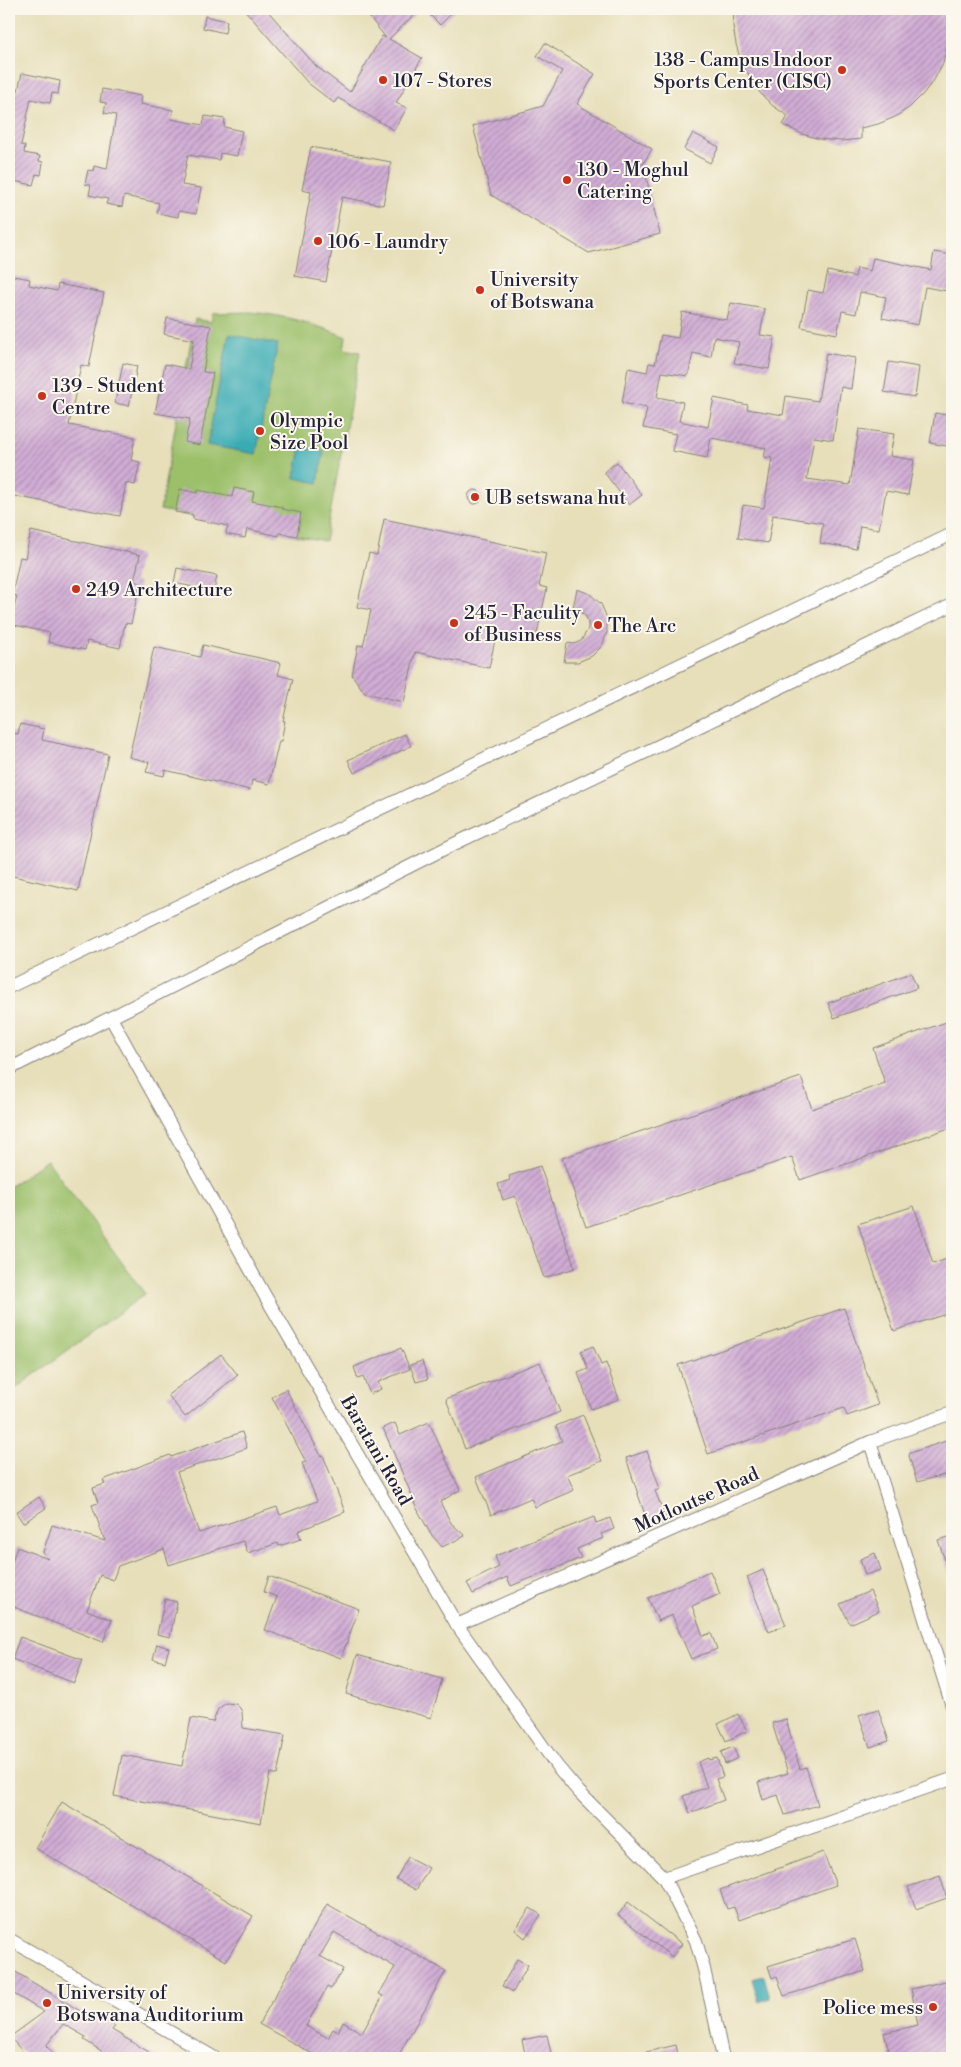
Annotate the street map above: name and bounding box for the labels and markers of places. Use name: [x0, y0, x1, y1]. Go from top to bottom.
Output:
place label: 138 - Campus Indoor Sports Center (CISC): [654, 48, 832, 94]
marker: 138 - Campus Indoor Sports Center (CISC): [836, 64, 848, 76]
place label: 107 - Stores: [393, 69, 492, 93]
marker: 107 - Stores: [377, 74, 389, 86]
place label: 130 - Moghul Catering: [577, 158, 689, 204]
marker: 130 - Moghul Catering: [561, 174, 573, 186]
place label: 106 - Laundry: [328, 230, 449, 254]
marker: 106 - Laundry: [312, 235, 324, 247]
place label: University of Botswana: [490, 268, 595, 314]
marker: University of Botswana: [474, 284, 486, 296]
place label: 139 - Student Centre: [52, 374, 165, 420]
marker: 139 - Student Centre: [36, 390, 48, 402]
place label: Olympic Size Pool: [270, 409, 349, 455]
marker: Olympic Size Pool: [254, 425, 266, 437]
place label: UB setswana hut: [485, 486, 626, 510]
marker: UB setswana hut: [469, 491, 481, 503]
place label: 249 Architecture: [86, 578, 233, 602]
marker: 249 Architecture: [70, 583, 82, 595]
place label: 245 - Faculity of Business: [464, 601, 582, 647]
place label: The Arc: [608, 614, 676, 638]
marker: 245 - Faculity of Business: [448, 617, 460, 629]
marker: The Arc: [592, 619, 604, 631]
place label: University of Botswana Auditorium: [56, 1981, 244, 2027]
place label: Police mess: [823, 1996, 923, 2020]
marker: University of Botswana Auditorium: [41, 1997, 53, 2009]
marker: Police mess: [927, 2001, 939, 2013]

